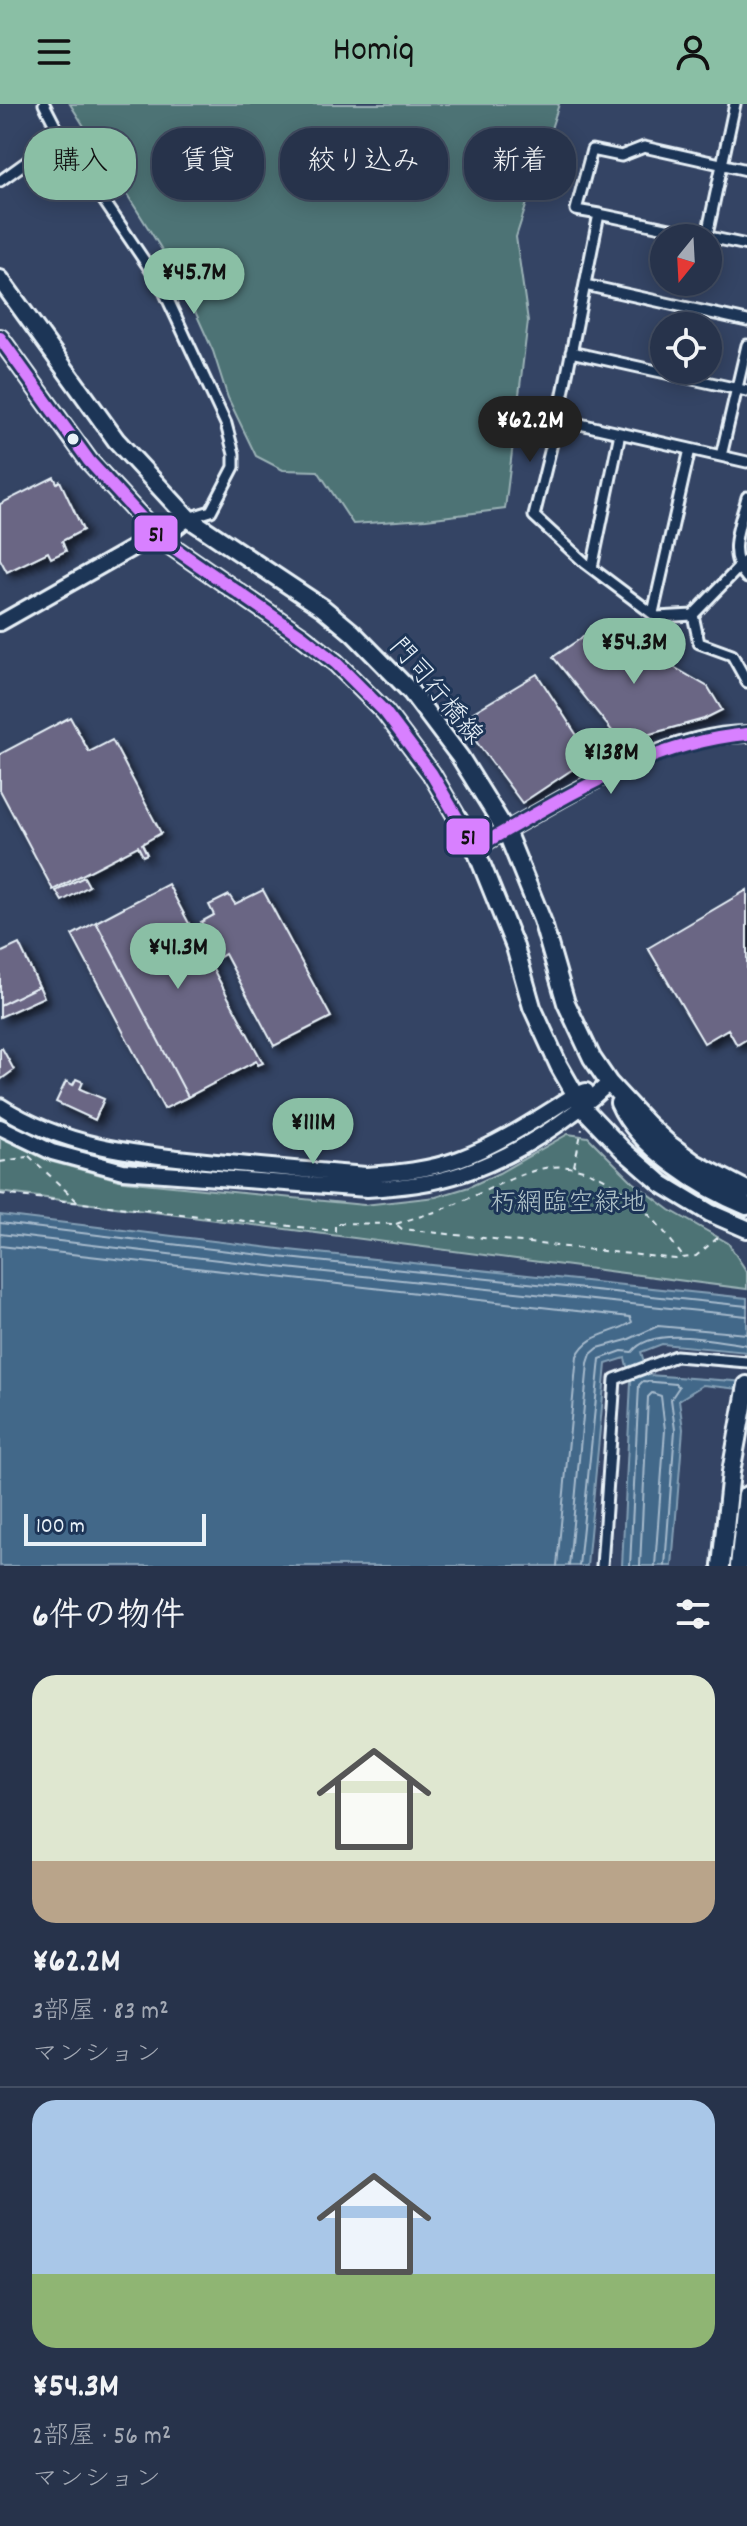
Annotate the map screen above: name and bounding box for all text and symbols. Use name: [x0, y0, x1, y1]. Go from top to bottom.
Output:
text: Homiq: [333, 26, 414, 78]
icon: menu: [32, 30, 76, 74]
icon: person: [671, 30, 715, 74]
chip: 購入: [24, 128, 136, 200]
chip: 賃貸: [152, 128, 264, 200]
chip: 絞り込み: [280, 128, 448, 200]
chip: 新着: [464, 128, 576, 200]
north arrow: [650, 224, 722, 296]
map controls: [650, 224, 722, 384]
pin: ¥45.7M: [129, 248, 259, 316]
text: ¥45.7M: [162, 255, 226, 292]
button: locate: [650, 312, 722, 384]
pin: ¥62.2M: [465, 396, 595, 464]
text: ¥62.2M: [496, 403, 564, 440]
unlabelled marker: [65, 431, 81, 447]
line badge: 51: [133, 514, 179, 553]
text: 51: [148, 521, 164, 552]
pin: ¥54.3M: [569, 618, 699, 686]
text: ¥54.3M: [601, 625, 667, 662]
street label: 門司行橋線: [379, 630, 491, 754]
pin: ¥138M: [555, 728, 667, 796]
text: ¥138M: [583, 735, 639, 772]
line badge: 51: [445, 817, 491, 856]
text: 51: [460, 824, 476, 855]
pin: ¥41.3M: [113, 923, 243, 991]
text: ¥41.3M: [148, 930, 208, 967]
pin: ¥111M: [257, 1098, 369, 1166]
text: ¥111M: [291, 1105, 335, 1142]
park label: 朽網臨空緑地: [490, 1186, 646, 1223]
scale bar: [24, 1510, 206, 1546]
text: 100 m: [36, 1512, 85, 1543]
icon: filters: [671, 1592, 715, 1636]
text: 6件の物件: [32, 1594, 185, 1643]
icon: home: [302, 1727, 446, 1871]
text: ¥62.2M: [32, 1939, 120, 1988]
text: 3部屋 · 83 m²: [32, 1994, 169, 2031]
text: マンション: [32, 2037, 161, 2074]
icon: home: [302, 2152, 446, 2296]
text: ¥54.3M: [32, 2364, 119, 2413]
text: 2部屋 · 56 m²: [32, 2419, 171, 2456]
text: マンション: [32, 2462, 161, 2499]

